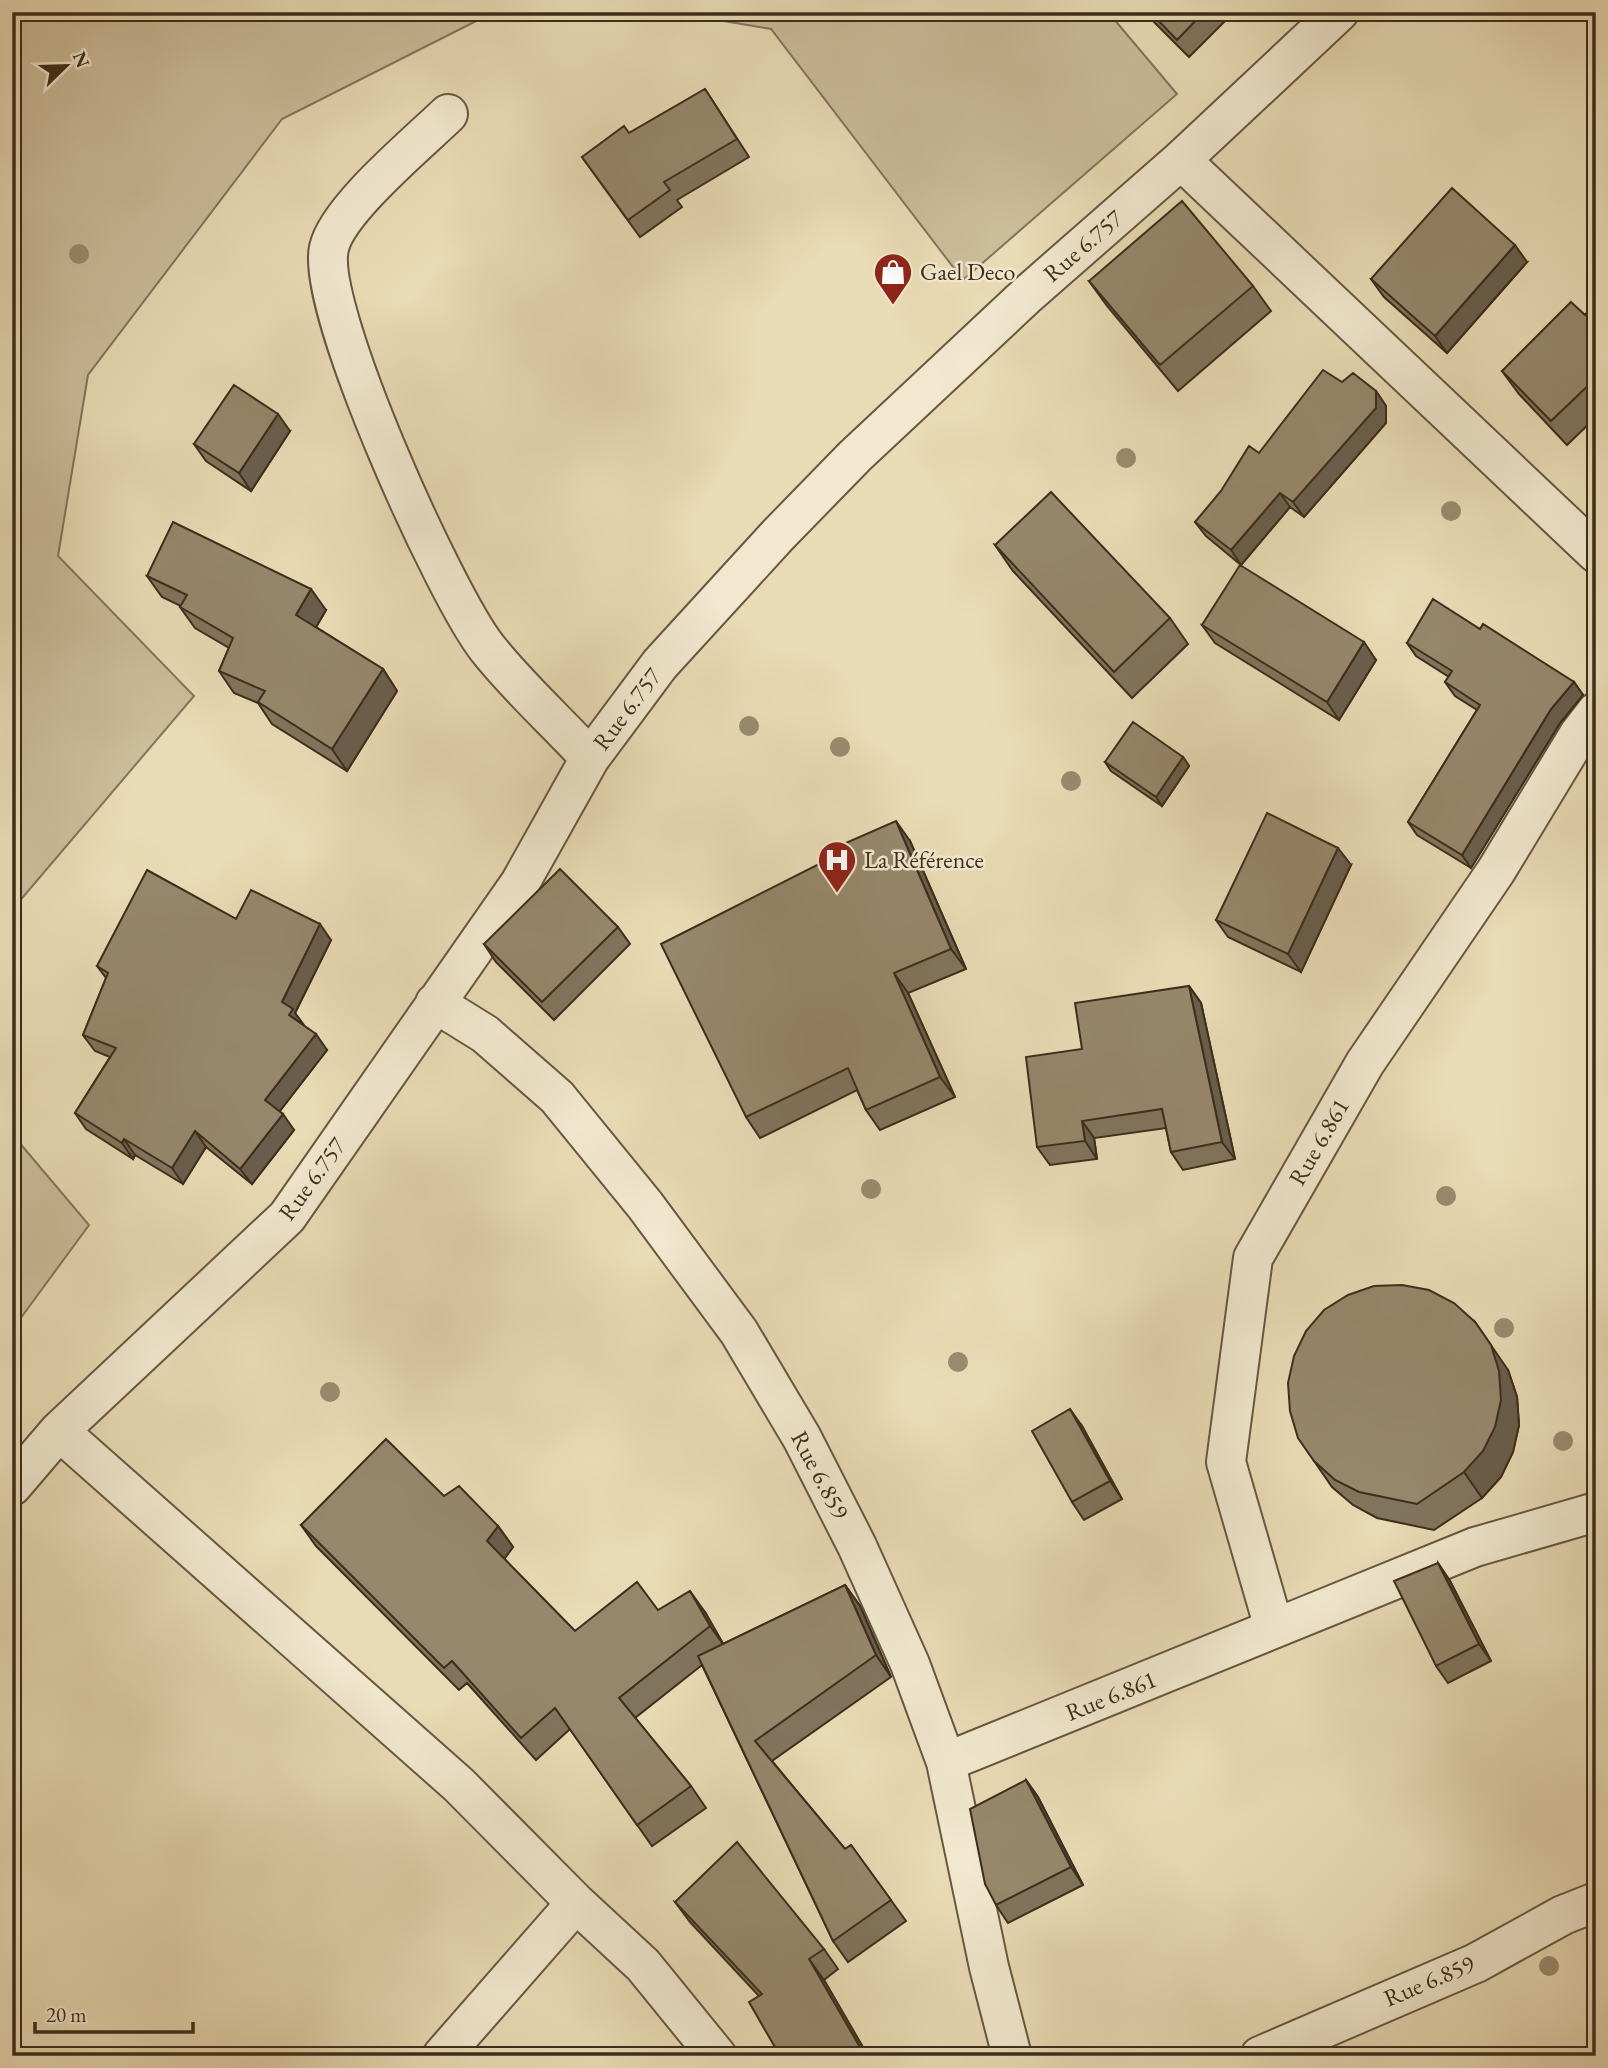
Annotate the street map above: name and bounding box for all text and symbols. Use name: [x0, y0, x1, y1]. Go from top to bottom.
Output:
north arrow: [32, 32, 102, 102]
text: N: [67, 48, 96, 72]
street label: Rue 6.757: [1036, 202, 1129, 289]
shop icon: Gael Deco: [872, 251, 914, 306]
place label: Gael Deco: [920, 256, 1015, 287]
street label: Rue 6.757: [585, 661, 668, 756]
hospital icon: La Référence: [816, 839, 858, 894]
place label: La Référence: [864, 844, 984, 875]
street label: Rue 6.861: [1281, 1093, 1356, 1191]
street label: Rue 6.757: [271, 1131, 352, 1226]
street label: Rue 6.859: [784, 1425, 857, 1525]
street label: Rue 6.861: [1061, 1663, 1161, 1728]
street label: Rue 6.859: [1379, 1947, 1479, 2013]
scale bar: [35, 1991, 192, 2035]
text: 20 m: [46, 2001, 87, 2028]

